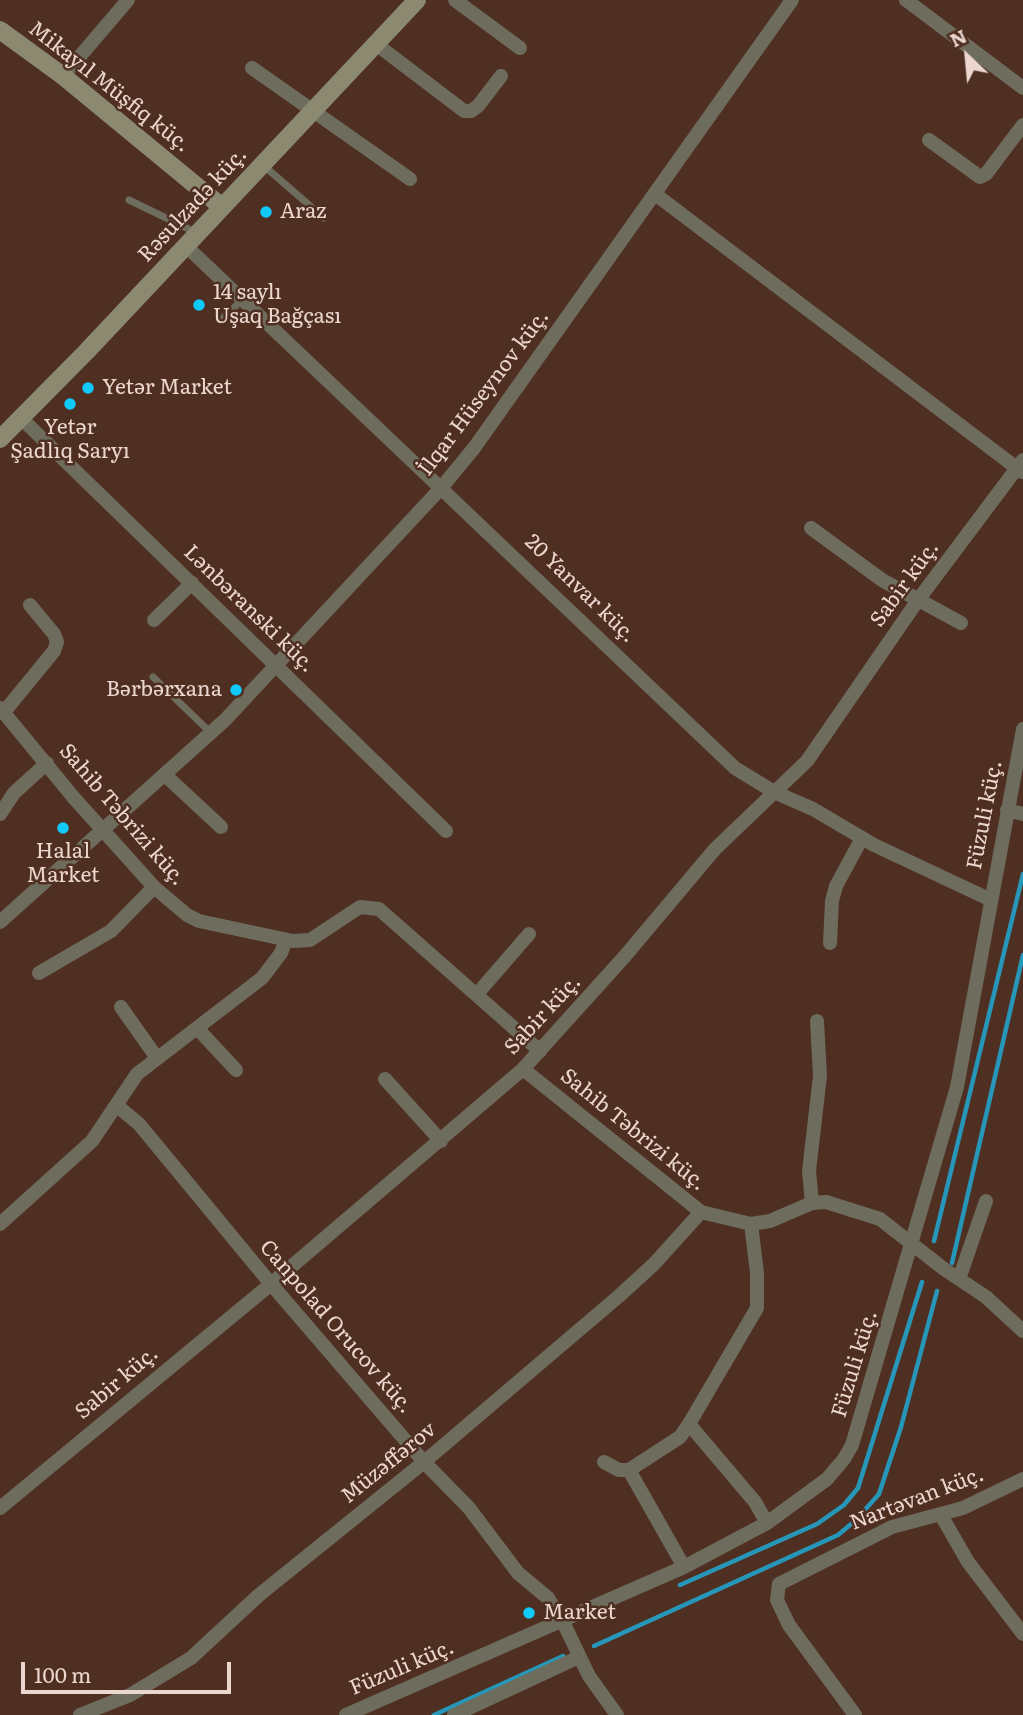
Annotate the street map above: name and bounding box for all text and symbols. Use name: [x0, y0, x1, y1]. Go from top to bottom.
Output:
street label: Mikayıl Müşfiq küç.: [23, 16, 195, 158]
north arrow: [932, 21, 1002, 91]
text: N: [944, 21, 971, 53]
street label: Rəsulzadə küç.: [133, 142, 253, 268]
place label: Araz: [280, 199, 326, 225]
marker: Araz: [258, 204, 274, 220]
place label: 14 saylı Uşaq Bağçası: [213, 280, 341, 330]
marker: 14 saylı Uşaq Bağçası: [191, 297, 207, 313]
street label: İlqar Hüseynov küç.: [413, 305, 555, 481]
place label: Yetər Market: [102, 375, 232, 401]
marker: Yetər Market: [80, 380, 96, 396]
marker: Yetər Şadlıq Saryı: [62, 396, 78, 412]
place label: Yetər Şadlıq Saryı: [10, 415, 130, 465]
street label: 20 Yanvar küç.: [519, 530, 641, 648]
street label: Sabir küç.: [865, 536, 945, 632]
street label: Lənbəranski küç.: [178, 540, 320, 678]
place label: Bərbərxana: [106, 677, 222, 703]
marker: Bərbərxana: [228, 682, 244, 698]
street label: Sahib Təbrizi küç.: [54, 739, 190, 891]
street label: Füzuli küç.: [962, 758, 1008, 872]
marker: Halal Market: [55, 820, 71, 836]
place label: Halal Market: [27, 839, 99, 889]
street label: Sabir küç.: [500, 970, 586, 1060]
street label: Sahib Təbrizi küç.: [555, 1064, 711, 1196]
street label: Canpolad Orucov küç.: [254, 1235, 418, 1419]
street label: Füzuli küç.: [827, 1307, 883, 1421]
street label: Sabir küç.: [70, 1341, 164, 1425]
street label: Müzəffərov: [336, 1417, 442, 1509]
street label: Nartəvan küç.: [847, 1462, 987, 1536]
place label: Market: [543, 1600, 616, 1626]
marker: Market: [521, 1605, 537, 1621]
street label: Füzuli küç.: [346, 1635, 458, 1701]
scale bar: [24, 1648, 234, 1692]
text: 100 m: [34, 1658, 91, 1689]

